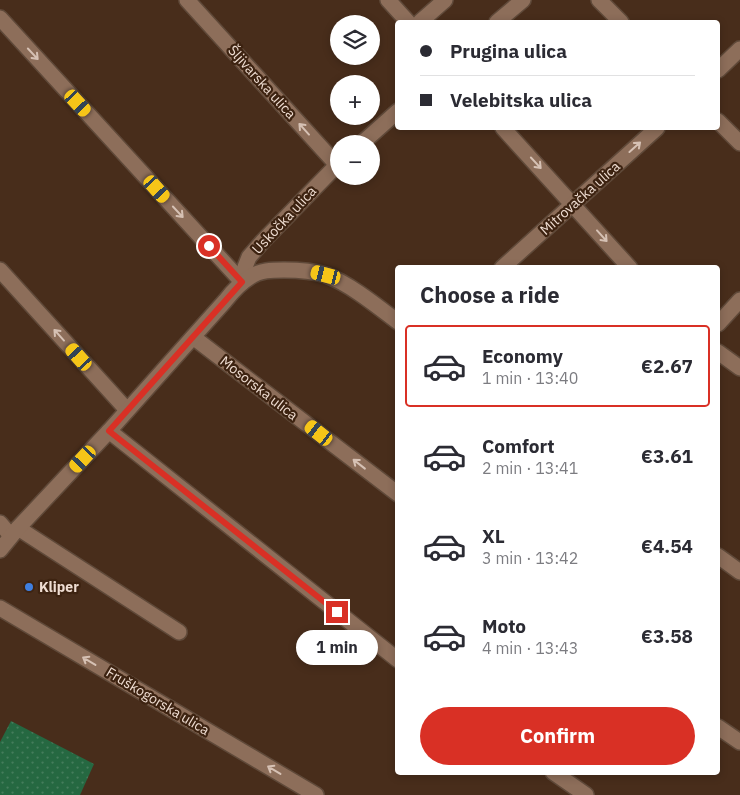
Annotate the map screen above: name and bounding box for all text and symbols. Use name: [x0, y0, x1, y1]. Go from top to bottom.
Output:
map controls: [330, 15, 380, 185]
button: layers: [330, 15, 380, 65]
text: Prugina ulica: [450, 39, 567, 63]
street label: Šljivarska ulica: [224, 41, 301, 123]
one-way arrow: [27, 47, 39, 60]
button: +: [330, 75, 380, 125]
car: [62, 87, 93, 119]
text: Velebitska ulica: [450, 88, 592, 112]
one-way arrow: [298, 122, 310, 135]
button: −: [330, 135, 380, 185]
one-way arrow: [629, 141, 642, 153]
one-way arrow: [530, 157, 542, 170]
street label: Mitrovačka ulica: [536, 157, 624, 239]
car: [141, 173, 172, 205]
street label: Uskočka ulica: [248, 182, 320, 258]
one-way arrow: [172, 206, 184, 219]
one-way arrow: [596, 229, 607, 242]
route start: [198, 235, 220, 257]
car: [309, 264, 342, 286]
text: Choose a ride: [420, 280, 560, 309]
one-way arrow: [53, 329, 65, 342]
car: [63, 341, 94, 373]
icon: car: [422, 344, 467, 389]
text: Economy: [482, 344, 563, 368]
street label: Mosorska ulica: [217, 352, 302, 424]
text: €2.67: [641, 354, 693, 378]
text: 1 min · 13:40: [482, 368, 578, 388]
car: [302, 418, 335, 448]
icon: car: [422, 434, 467, 479]
text: Comfort: [482, 434, 555, 458]
car: [67, 443, 98, 475]
text: €3.61: [641, 444, 693, 468]
text: 2 min · 13:41: [482, 458, 578, 478]
one-way arrow: [353, 459, 366, 470]
icon: car: [422, 524, 467, 569]
text: XL: [482, 524, 505, 548]
text: €4.54: [641, 534, 693, 558]
text: 3 min · 13:42: [482, 548, 578, 568]
place label: Kliper: [39, 578, 79, 596]
marker: Kliper: [23, 581, 35, 593]
route end: [326, 601, 348, 623]
icon: car: [422, 614, 467, 659]
text: Moto: [482, 614, 526, 638]
text: €3.58: [641, 624, 693, 648]
callout: 1 min: [296, 630, 378, 664]
text: 1 min: [316, 637, 358, 657]
text: 4 min · 13:43: [482, 638, 578, 658]
one-way arrow: [82, 655, 96, 665]
street label: Fruškogorska ulica: [103, 663, 213, 739]
button: Confirm: [420, 707, 695, 765]
one-way arrow: [267, 765, 281, 775]

